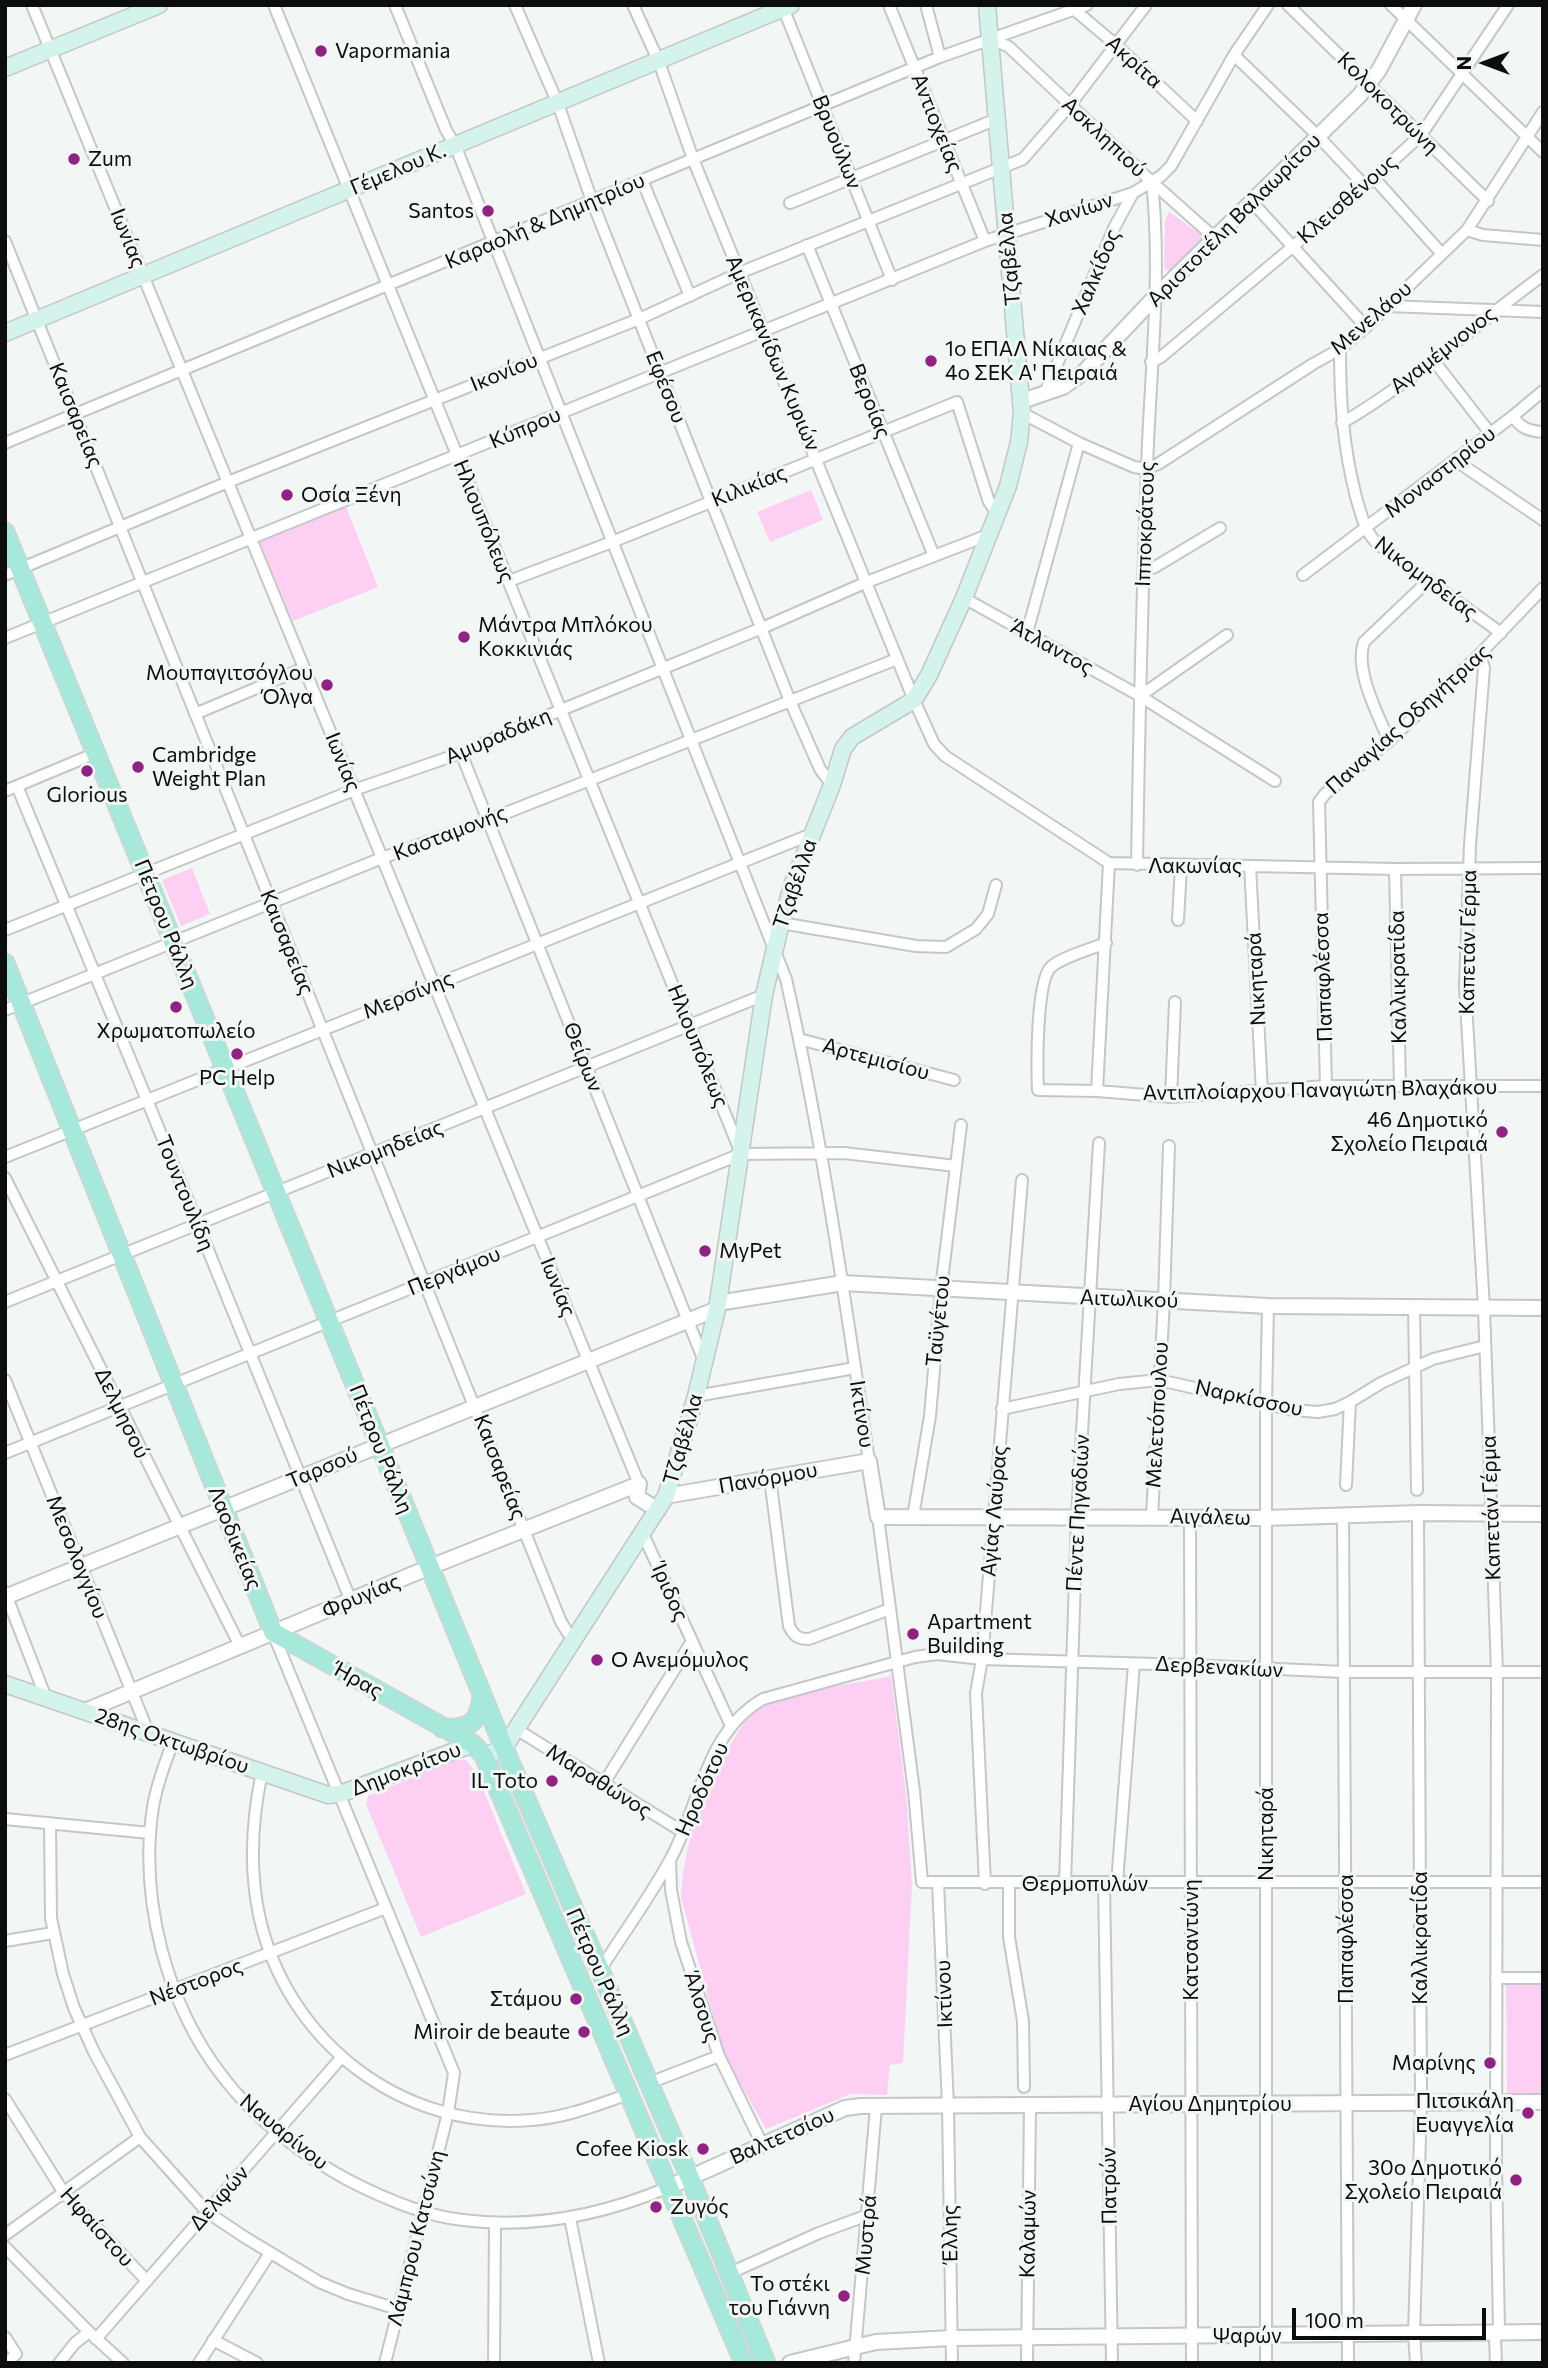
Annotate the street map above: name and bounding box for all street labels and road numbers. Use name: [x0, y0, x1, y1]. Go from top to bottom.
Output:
street label: Ακρίτα: [1101, 30, 1167, 94]
street label: Κολοκοτρώνη: [1332, 47, 1444, 159]
street label: Αντιοχείας: [906, 70, 968, 176]
street label: Βρυούλων: [807, 91, 867, 193]
street label: Ασκληπιού: [1057, 92, 1151, 182]
street label: Αριστοτέλη Βαλαωρίτου: [1142, 128, 1326, 312]
street label: Γέμελου Κ.: [346, 138, 450, 200]
street label: Κλεισθένους: [1292, 149, 1402, 249]
street label: Καραολή & Δημητρίου: [441, 167, 649, 275]
street label: Χανίων: [1042, 187, 1116, 233]
street label: Ιωνίας: [105, 205, 151, 271]
street label: Τζαβέλλα: [992, 211, 1026, 307]
street label: Χαλκίδος: [1067, 225, 1125, 319]
street label: Αμερικανίδων Κυριών: [720, 251, 826, 455]
street label: Μενελάου: [1325, 276, 1417, 360]
street label: Αγαμέμνονος: [1385, 301, 1501, 399]
street label: Ικονίου: [467, 347, 541, 397]
street label: Εφέσου: [640, 347, 692, 427]
street label: Καισαρείας: [44, 359, 108, 471]
street label: Βεροίας: [844, 360, 896, 442]
street label: Κύπρου: [485, 402, 565, 454]
street label: Μοναστηρίου: [1379, 421, 1501, 523]
street label: Ηλιουπόλεως: [448, 456, 520, 586]
street label: Κιλικίας: [708, 460, 790, 512]
street label: Ιπποκράτους: [1130, 461, 1160, 587]
street label: Νικομηδείας: [1370, 531, 1482, 625]
street label: Άτλαντος: [1006, 614, 1098, 680]
street label: Παναγίας Οδηγήτριας: [1321, 639, 1495, 799]
street label: Αμυραδάκη: [441, 702, 555, 770]
street label: Ιωνίας: [320, 729, 366, 795]
street label: Κασταμονής: [390, 800, 510, 866]
street label: Τζαβέλλα: [768, 836, 822, 932]
street label: Λακωνίας: [1148, 853, 1242, 879]
street label: Πέτρου Ράλλη: [129, 856, 203, 992]
street label: Καπετάν Γέρμα: [1454, 869, 1482, 1015]
street label: Καισαρείας: [255, 886, 319, 998]
street label: Καλλικρατίδα: [1384, 910, 1412, 1044]
street label: Παπαφλέσσα: [1308, 912, 1338, 1042]
street label: Νικηταρά: [1241, 932, 1271, 1026]
street label: Μερσίνης: [359, 966, 457, 1024]
street label: Ηλιουπόλεως: [662, 981, 734, 1111]
street label: Θείρων: [558, 1019, 608, 1095]
street label: Αρτεμισίου: [820, 1033, 932, 1085]
street label: Αντιπλοίαρχου Παναγιώτη Βλαχάκου: [1142, 1074, 1498, 1106]
street label: Νικομηδείας: [324, 1114, 446, 1184]
street label: Τουντουλίδη: [150, 1131, 220, 1255]
street label: Περγάμου: [404, 1241, 504, 1301]
street label: Ιωνίας: [535, 1254, 581, 1320]
street label: Ταϋγέτου: [921, 1274, 955, 1368]
street label: Αιτωλικού: [1079, 1285, 1179, 1313]
street label: Μελετόπουλου: [1141, 1341, 1173, 1489]
street label: Δελμησού: [89, 1363, 155, 1463]
street label: Ναρκίσσου: [1193, 1374, 1305, 1422]
street label: Ικτίνου: [844, 1378, 880, 1450]
street label: Πέτρου Ράλλη: [344, 1381, 418, 1517]
street label: Τζαβέλλα: [658, 1390, 708, 1488]
street label: Καισαρείας: [468, 1411, 532, 1523]
street label: Πέντε Πηγαδιών: [1061, 1434, 1095, 1592]
street label: Καπετάν Γέρμα: [1476, 1435, 1506, 1581]
street label: Ταρσού: [283, 1442, 361, 1494]
street label: Αγίας Λαύρας: [976, 1444, 1012, 1578]
street label: Πανόρμου: [717, 1457, 819, 1499]
street label: Λαοδικείας: [203, 1482, 267, 1594]
street label: Μεσολογγίου: [41, 1492, 113, 1622]
street label: Αιγάλεω: [1169, 1504, 1251, 1530]
street label: Ίριδος: [646, 1559, 694, 1625]
street label: Φρυγίας: [318, 1568, 404, 1624]
street label: Δερβενακίων: [1154, 1651, 1284, 1683]
street label: Ήρας: [329, 1656, 387, 1704]
street label: 28ης Οκτωβρίου: [92, 1703, 252, 1779]
street label: Δημοκρίτου: [347, 1736, 465, 1802]
street label: Ηροδότου: [670, 1738, 734, 1840]
street label: Μαραθώνος: [542, 1739, 656, 1823]
street label: Νικηταρά: [1253, 1787, 1279, 1881]
street label: Θερμοπυλών: [1022, 1871, 1148, 1897]
street label: Καλλικρατίδα: [1407, 1871, 1433, 2005]
street label: Παπαφλέσσα: [1333, 1874, 1359, 2004]
street label: Κατσαντώνη: [1178, 1879, 1204, 2001]
street label: Πέτρου Ράλλη: [561, 1904, 639, 2040]
street label: Νέστορος: [146, 1953, 246, 2011]
street label: Ικτίνου: [930, 1960, 958, 2028]
street label: Άλσους: [679, 1968, 725, 2046]
street label: Ναυαρίνου: [235, 2089, 333, 2175]
street label: Αγίου Δημητρίου: [1128, 2091, 1292, 2117]
street label: Βαλτετσίου: [726, 2102, 838, 2170]
street label: Λάμπρου Κατσώνη: [382, 2147, 450, 2329]
street label: Πατρών: [1096, 2147, 1122, 2225]
street label: Δελφών: [184, 2160, 254, 2236]
street label: Ηφαίστου: [55, 2182, 139, 2272]
street label: Καλαμών: [1015, 2190, 1041, 2278]
street label: Μυστρά: [850, 2194, 882, 2276]
street label: Έλλης: [937, 2205, 963, 2263]
street label: Ψαρών: [1212, 2323, 1282, 2349]

